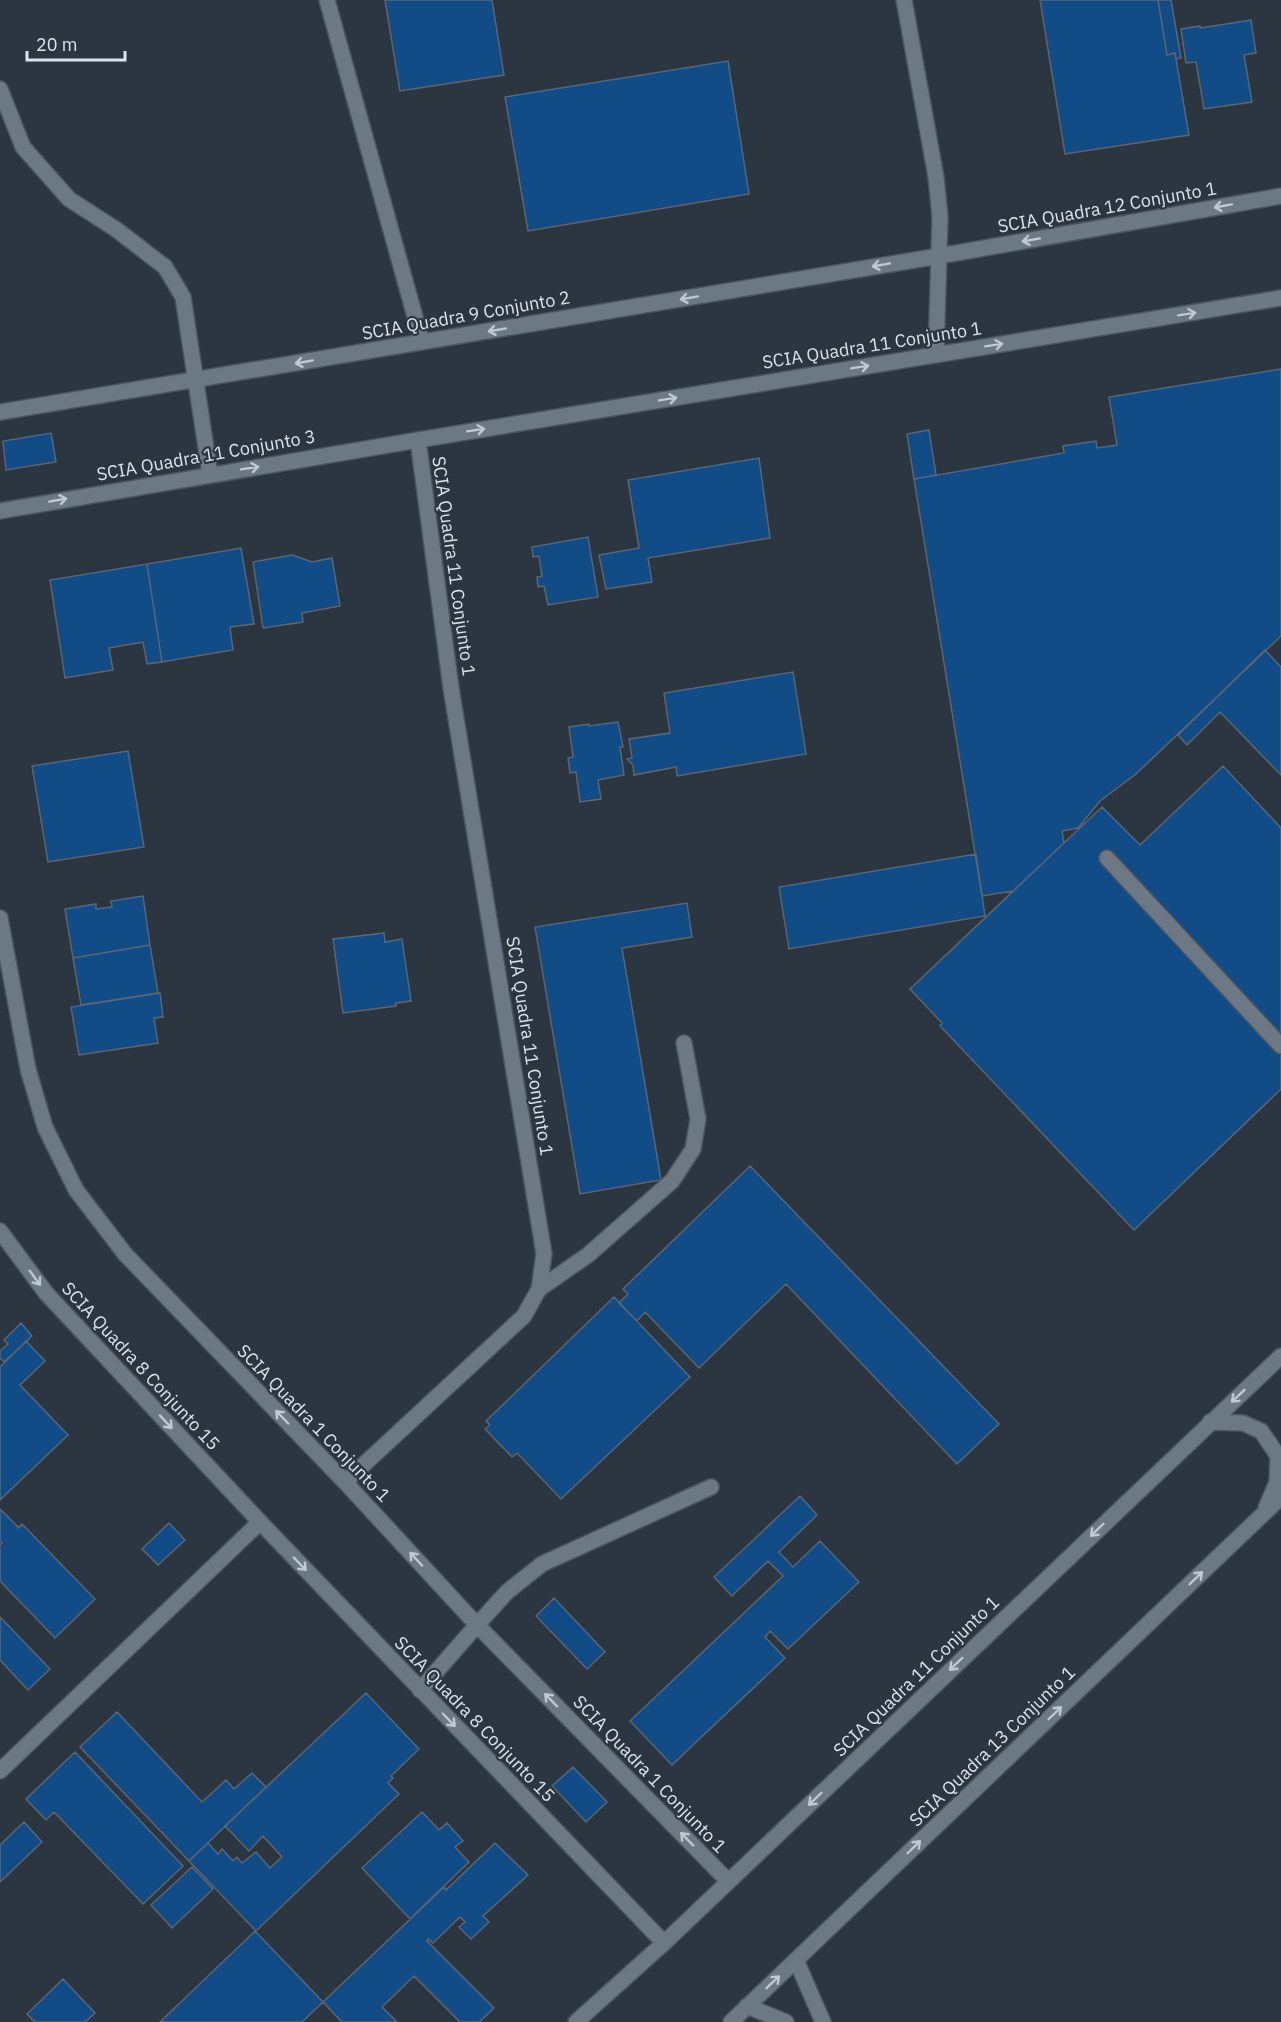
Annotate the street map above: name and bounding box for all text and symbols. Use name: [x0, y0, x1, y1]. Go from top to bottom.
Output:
scale bar: [27, 24, 124, 62]
text: 20 m: [36, 33, 78, 56]
street label: SCIA Quadra 12 Conjunto 1: [996, 176, 1218, 238]
one-way arrow: [1214, 201, 1234, 212]
one-way arrow: [1022, 234, 1042, 245]
one-way arrow: [872, 260, 892, 271]
street label: SCIA Quadra 9 Conjunto 2: [360, 285, 572, 345]
one-way arrow: [679, 292, 699, 303]
one-way arrow: [1176, 308, 1196, 319]
street label: SCIA Quadra 11 Conjunto 1: [761, 316, 983, 374]
one-way arrow: [487, 325, 507, 336]
one-way arrow: [984, 339, 1004, 350]
one-way arrow: [295, 357, 315, 368]
one-way arrow: [850, 361, 870, 372]
one-way arrow: [658, 393, 677, 404]
street label: SCIA Quadra 11 Conjunto 3: [95, 424, 317, 486]
one-way arrow: [465, 425, 485, 436]
street label: SCIA Quadra 11 Conjunto 1: [427, 455, 481, 677]
one-way arrow: [239, 462, 259, 473]
one-way arrow: [47, 495, 67, 506]
street label: SCIA Quadra 11 Conjunto 1: [501, 935, 559, 1157]
one-way arrow: [28, 1270, 41, 1286]
street label: SCIA Quadra 8 Conjunto 15: [57, 1277, 225, 1455]
street label: SCIA Quadra 1 Conjunto 1: [232, 1339, 396, 1507]
one-way arrow: [1231, 1388, 1246, 1403]
one-way arrow: [275, 1410, 289, 1425]
one-way arrow: [159, 1414, 173, 1429]
one-way arrow: [1090, 1523, 1105, 1537]
one-way arrow: [409, 1552, 423, 1567]
one-way arrow: [293, 1556, 307, 1571]
one-way arrow: [1189, 1571, 1204, 1585]
street label: SCIA Quadra 11 Conjunto 1: [828, 1591, 1004, 1761]
street label: SCIA Quadra 8 Conjunto 15: [390, 1631, 560, 1807]
one-way arrow: [948, 1657, 963, 1672]
street label: SCIA Quadra 13 Conjunto 1: [904, 1661, 1080, 1831]
street label: SCIA Quadra 1 Conjunto 1: [568, 1690, 732, 1858]
one-way arrow: [544, 1693, 558, 1708]
one-way arrow: [1048, 1705, 1063, 1720]
one-way arrow: [442, 1713, 456, 1728]
one-way arrow: [807, 1792, 822, 1806]
one-way arrow: [680, 1832, 695, 1847]
one-way arrow: [907, 1840, 922, 1854]
one-way arrow: [765, 1974, 780, 1989]

